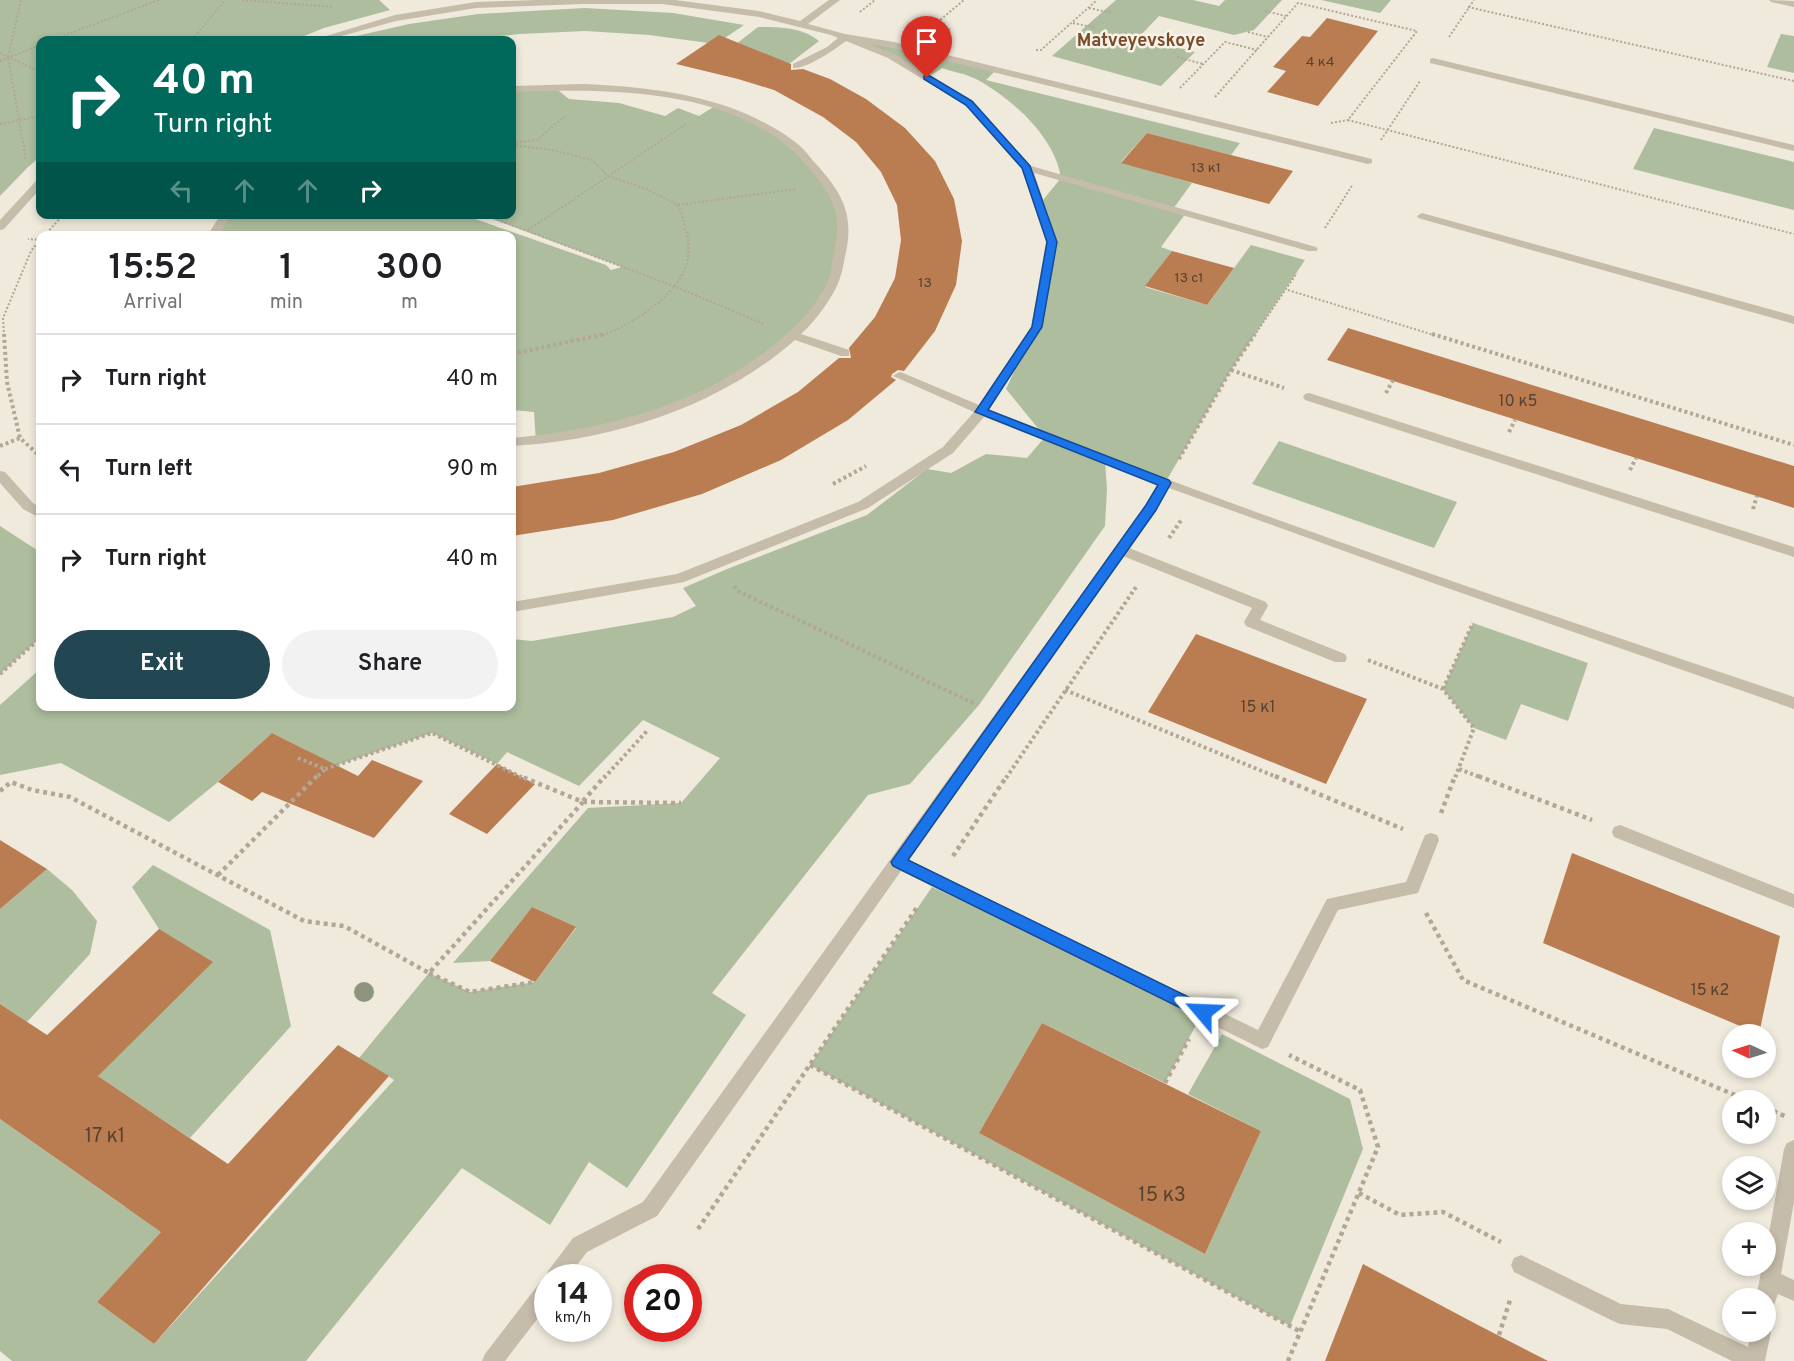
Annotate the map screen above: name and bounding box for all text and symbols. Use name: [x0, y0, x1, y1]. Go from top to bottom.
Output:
pin: [901, 16, 952, 78]
icon: arrive: [910, 25, 943, 58]
district label: Matveyevskoye: [1077, 30, 1205, 53]
house number: 4 к4: [1306, 54, 1334, 71]
text: 40 m: [153, 56, 255, 109]
icon: right: [54, 60, 132, 138]
text: Turn right: [153, 108, 272, 142]
house number: 13 к1: [1191, 160, 1221, 177]
icon: left: [165, 174, 198, 207]
icon: ahead: [228, 174, 261, 207]
icon: ahead: [291, 174, 324, 207]
icon: right: [354, 174, 387, 207]
text: 15:52: [108, 246, 197, 292]
text: 1: [279, 246, 293, 292]
text: 300: [375, 246, 444, 292]
house number: 13 с1: [1174, 270, 1204, 287]
house number: 13: [918, 275, 932, 292]
text: Arrival: [123, 290, 183, 316]
text: min: [270, 290, 303, 316]
text: m: [401, 290, 418, 316]
icon: right: [54, 363, 87, 396]
text: Turn right: [105, 366, 207, 393]
text: 40 m: [446, 366, 498, 393]
house number: 10 к5: [1499, 392, 1537, 412]
icon: left: [54, 453, 87, 486]
text: Turn left: [105, 456, 193, 483]
text: 90 m: [447, 456, 498, 483]
icon: right: [54, 543, 87, 576]
text: Turn right: [105, 546, 207, 573]
text: 40 m: [446, 546, 498, 573]
button: Exit: [54, 630, 270, 699]
button: Share: [282, 630, 498, 699]
house number: 15 к1: [1241, 698, 1275, 718]
position arrow: [1171, 980, 1235, 1044]
house number: 15 к2: [1691, 981, 1729, 1001]
north arrow: [1722, 1024, 1776, 1078]
map controls: [1722, 1024, 1776, 1342]
button: sound: [1722, 1090, 1776, 1144]
house number: 17 к1: [85, 1124, 125, 1150]
button: layers: [1722, 1156, 1776, 1210]
house number: 15 к3: [1138, 1183, 1186, 1209]
button: +: [1722, 1222, 1776, 1276]
speed limit sign: 20: [624, 1264, 702, 1342]
text: 14: [557, 1277, 589, 1314]
button: −: [1722, 1288, 1776, 1342]
text: km/h: [555, 1309, 591, 1328]

